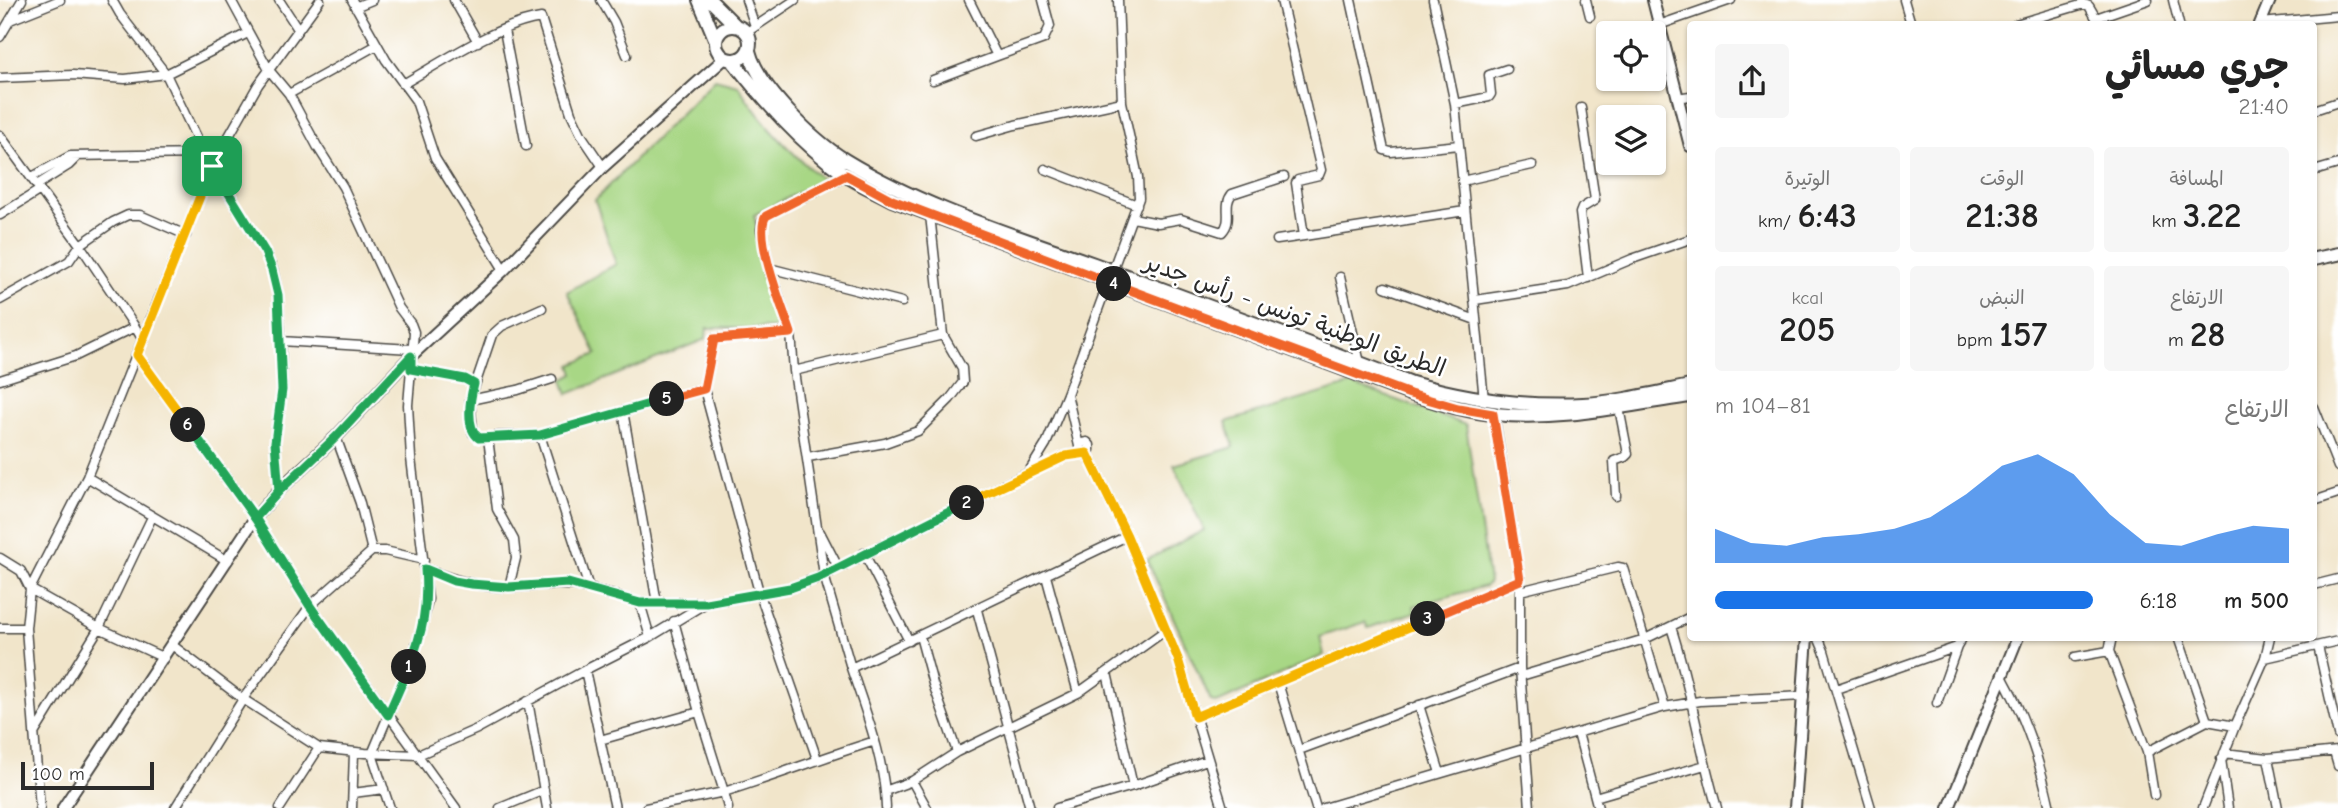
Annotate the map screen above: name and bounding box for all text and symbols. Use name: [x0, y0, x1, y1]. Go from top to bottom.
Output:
map controls: [1596, 21, 1666, 175]
button: locate: [1596, 21, 1666, 91]
button: share: [1715, 44, 1789, 118]
text: جري مسائي: [2105, 45, 2289, 89]
text: 21:40: [2239, 93, 2289, 120]
button: layers: [1596, 105, 1666, 175]
pin: [182, 136, 242, 196]
icon: arrive: [193, 147, 231, 185]
text: الوتيرة: [1784, 168, 1830, 190]
text: الوقت: [1980, 168, 2024, 190]
text: المسافة: [2170, 168, 2224, 190]
text: 6:43: [1798, 195, 1857, 236]
text: 21:38: [1965, 195, 2039, 236]
text: 3.22: [2183, 195, 2242, 236]
text: /km: [1758, 210, 1798, 232]
text: km: [2152, 210, 2183, 232]
street label: الطريق الوطنية تونس - رأس جدير: [1138, 246, 1450, 384]
pin: 4: [1096, 266, 1132, 302]
text: 4: [1109, 272, 1118, 294]
text: kcal: [1791, 287, 1823, 309]
text: النبض: [1979, 287, 2025, 309]
text: الارتفاع: [2170, 287, 2223, 309]
text: 205: [1779, 309, 1835, 350]
text: 157: [1999, 314, 2047, 355]
text: 28: [2190, 314, 2225, 355]
text: bpm: [1957, 329, 1999, 351]
text: m: [2168, 329, 2190, 351]
pin: 5: [650, 382, 684, 416]
text: 5: [661, 387, 672, 409]
text: 81–104 m: [1715, 392, 1811, 419]
text: الارتفاع: [2225, 396, 2289, 423]
pin: 6: [170, 408, 206, 442]
text: 6: [183, 413, 192, 435]
pin: 2: [950, 486, 984, 520]
text: 2: [962, 491, 971, 513]
text: 6:18: [2139, 587, 2177, 614]
text: 500 m: [2224, 587, 2289, 614]
pin: 3: [1410, 602, 1446, 636]
text: 3: [1423, 607, 1432, 629]
pin: 1: [392, 650, 426, 684]
text: 1: [405, 655, 412, 677]
scale bar: [21, 759, 154, 791]
text: 100 m: [32, 763, 85, 785]

